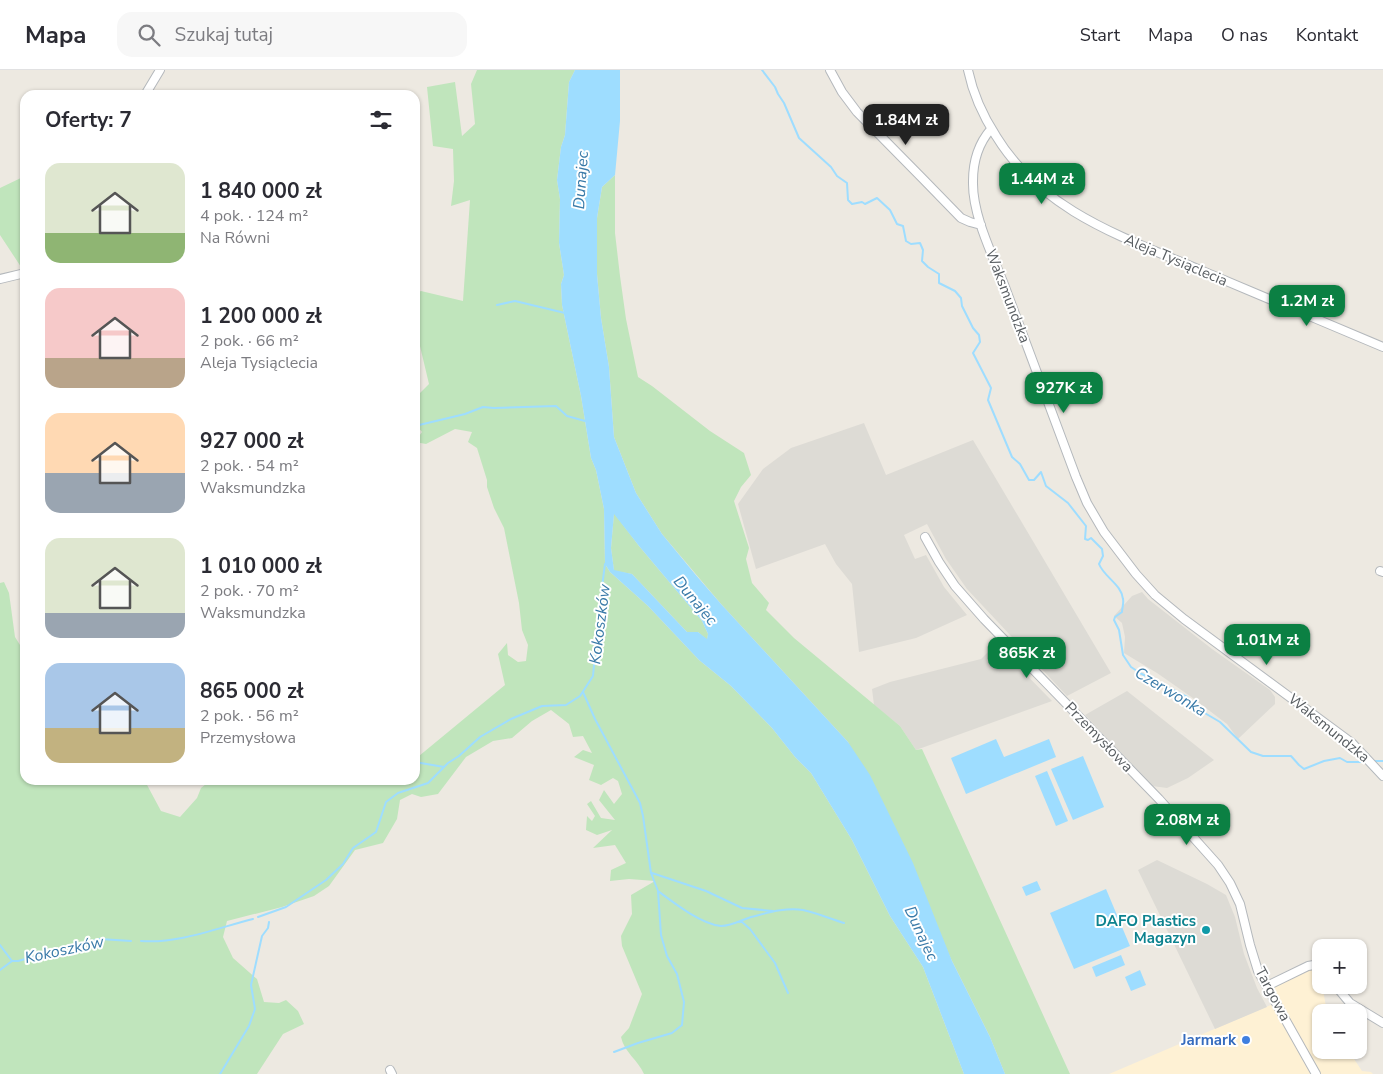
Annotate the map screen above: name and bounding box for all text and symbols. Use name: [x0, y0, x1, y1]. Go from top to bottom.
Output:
search box: [117, 12, 467, 57]
text: Mapa: [25, 19, 87, 51]
icon: search: [135, 21, 163, 49]
text: Szukaj tutaj: [175, 22, 273, 48]
text: Start: [1080, 23, 1120, 47]
text: Mapa: [1148, 23, 1193, 47]
text: O nas: [1221, 23, 1268, 47]
text: Kontakt: [1296, 23, 1358, 47]
pin: 1.84M zł: [854, 104, 958, 146]
text: Oferty: 7: [45, 106, 132, 134]
icon: filters: [367, 106, 395, 134]
text: 1.84M zł: [874, 109, 938, 131]
water label: Dunajec: [568, 150, 594, 210]
pin: 1.44M zł: [990, 162, 1094, 205]
text: 1.44M zł: [1010, 168, 1074, 190]
text: 1 840 000 zł: [200, 177, 322, 205]
icon: home: [85, 183, 145, 243]
text: 4 pok. · 124 m²: [200, 205, 308, 227]
text: Na Równi: [200, 227, 270, 249]
street label: Aleja Tysiąclecia: [1121, 229, 1231, 291]
street label: Waksmundzka: [981, 246, 1035, 346]
pin: 1.2M zł: [1261, 284, 1353, 327]
text: 1.2M zł: [1280, 290, 1334, 312]
text: 1 200 000 zł: [200, 302, 322, 330]
icon: home: [85, 308, 145, 368]
text: 2 pok. · 66 m²: [200, 330, 299, 352]
text: Aleja Tysiąclecia: [200, 352, 318, 374]
pin: 927K zł: [1018, 372, 1110, 414]
text: 927K zł: [1036, 377, 1092, 399]
text: 927 000 zł: [200, 427, 304, 455]
icon: home: [85, 433, 145, 493]
text: 2 pok. · 54 m²: [200, 455, 299, 477]
text: Waksmundzka: [200, 477, 306, 499]
text: 1 010 000 zł: [200, 552, 322, 580]
icon: home: [85, 558, 145, 618]
water label: Dunajec: [668, 571, 723, 630]
text: 2 pok. · 70 m²: [200, 580, 299, 602]
water label: Kokoszków: [584, 582, 616, 665]
text: Waksmundzka: [200, 602, 306, 624]
pin: 1.01M zł: [1215, 624, 1319, 666]
text: 1.01M zł: [1235, 629, 1299, 651]
pin: 865K zł: [981, 636, 1073, 679]
text: 865K zł: [999, 642, 1055, 664]
water label: Czerwonka: [1130, 662, 1211, 722]
text: 865 000 zł: [200, 677, 304, 705]
icon: home: [85, 683, 145, 743]
street label: Waksmundzka: [1284, 689, 1374, 767]
street label: Przemysłowa: [1061, 698, 1137, 776]
text: 2 pok. · 56 m²: [200, 705, 299, 727]
text: Przemysłowa: [200, 727, 296, 749]
pin: 2.08M zł: [1135, 804, 1239, 846]
text: 2.08M zł: [1155, 809, 1219, 831]
water label: Dunajec: [899, 902, 944, 965]
place label: DAFO Plastics Magazyn: [1096, 911, 1196, 948]
marker: DAFO Plastics Magazyn: [1200, 924, 1212, 936]
water label: Kokoszków: [23, 931, 106, 969]
map controls: [1312, 939, 1367, 1059]
button: +: [1312, 939, 1367, 994]
street label: Targowa: [1250, 963, 1296, 1025]
button: −: [1312, 1004, 1367, 1059]
place label: Jarmark: [1180, 1030, 1237, 1050]
marker: Jarmark: [1240, 1034, 1252, 1046]

